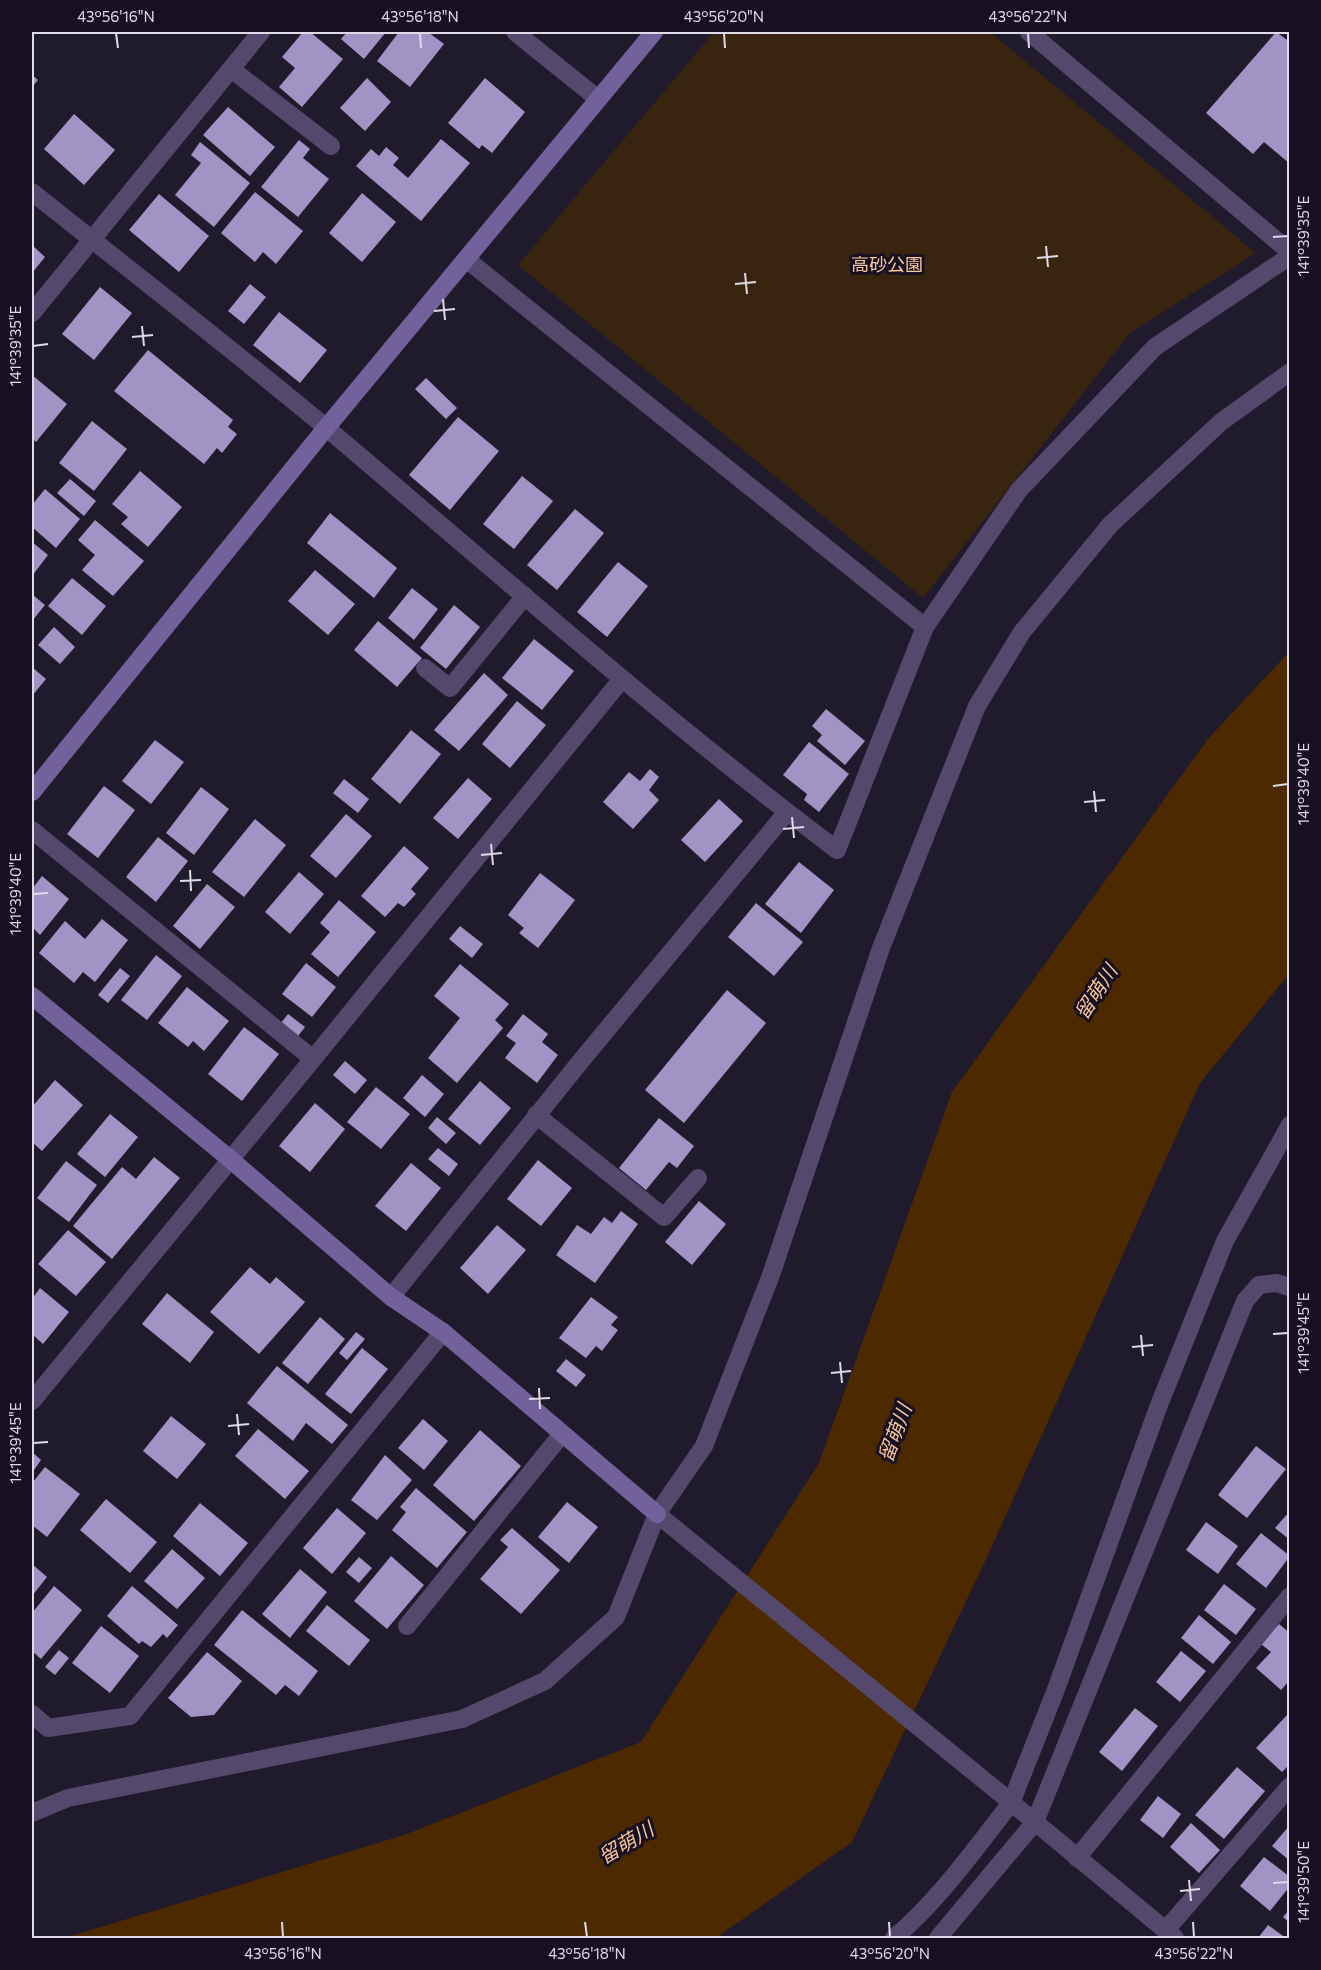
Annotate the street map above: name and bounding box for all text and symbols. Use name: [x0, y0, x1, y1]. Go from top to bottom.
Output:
text: 43°56'16"N: [77, 7, 155, 25]
text: 43°56'18"N: [381, 7, 459, 25]
text: 43°56'20"N: [684, 7, 764, 25]
text: 43°56'22"N: [989, 7, 1067, 25]
text: 141°39'35"E: [1294, 195, 1312, 276]
park label: 高砂公園: [851, 253, 923, 275]
text: 141°39'35"E: [6, 305, 24, 386]
text: 141°39'40"E: [1294, 743, 1312, 825]
text: 141°39'40"E: [6, 853, 24, 935]
water label: 留萌川: [1069, 958, 1123, 1023]
text: 141°39'45"E: [1294, 1292, 1312, 1374]
water label: 留萌川: [873, 1398, 916, 1465]
text: 141°39'45"E: [6, 1402, 24, 1484]
water label: 留萌川: [594, 1815, 659, 1868]
text: 141°39'50"E: [1294, 1841, 1312, 1923]
text: 43°56'16"N: [244, 1944, 322, 1962]
text: 43°56'18"N: [548, 1944, 626, 1962]
text: 43°56'20"N: [850, 1944, 930, 1962]
text: 43°56'22"N: [1155, 1944, 1233, 1962]

